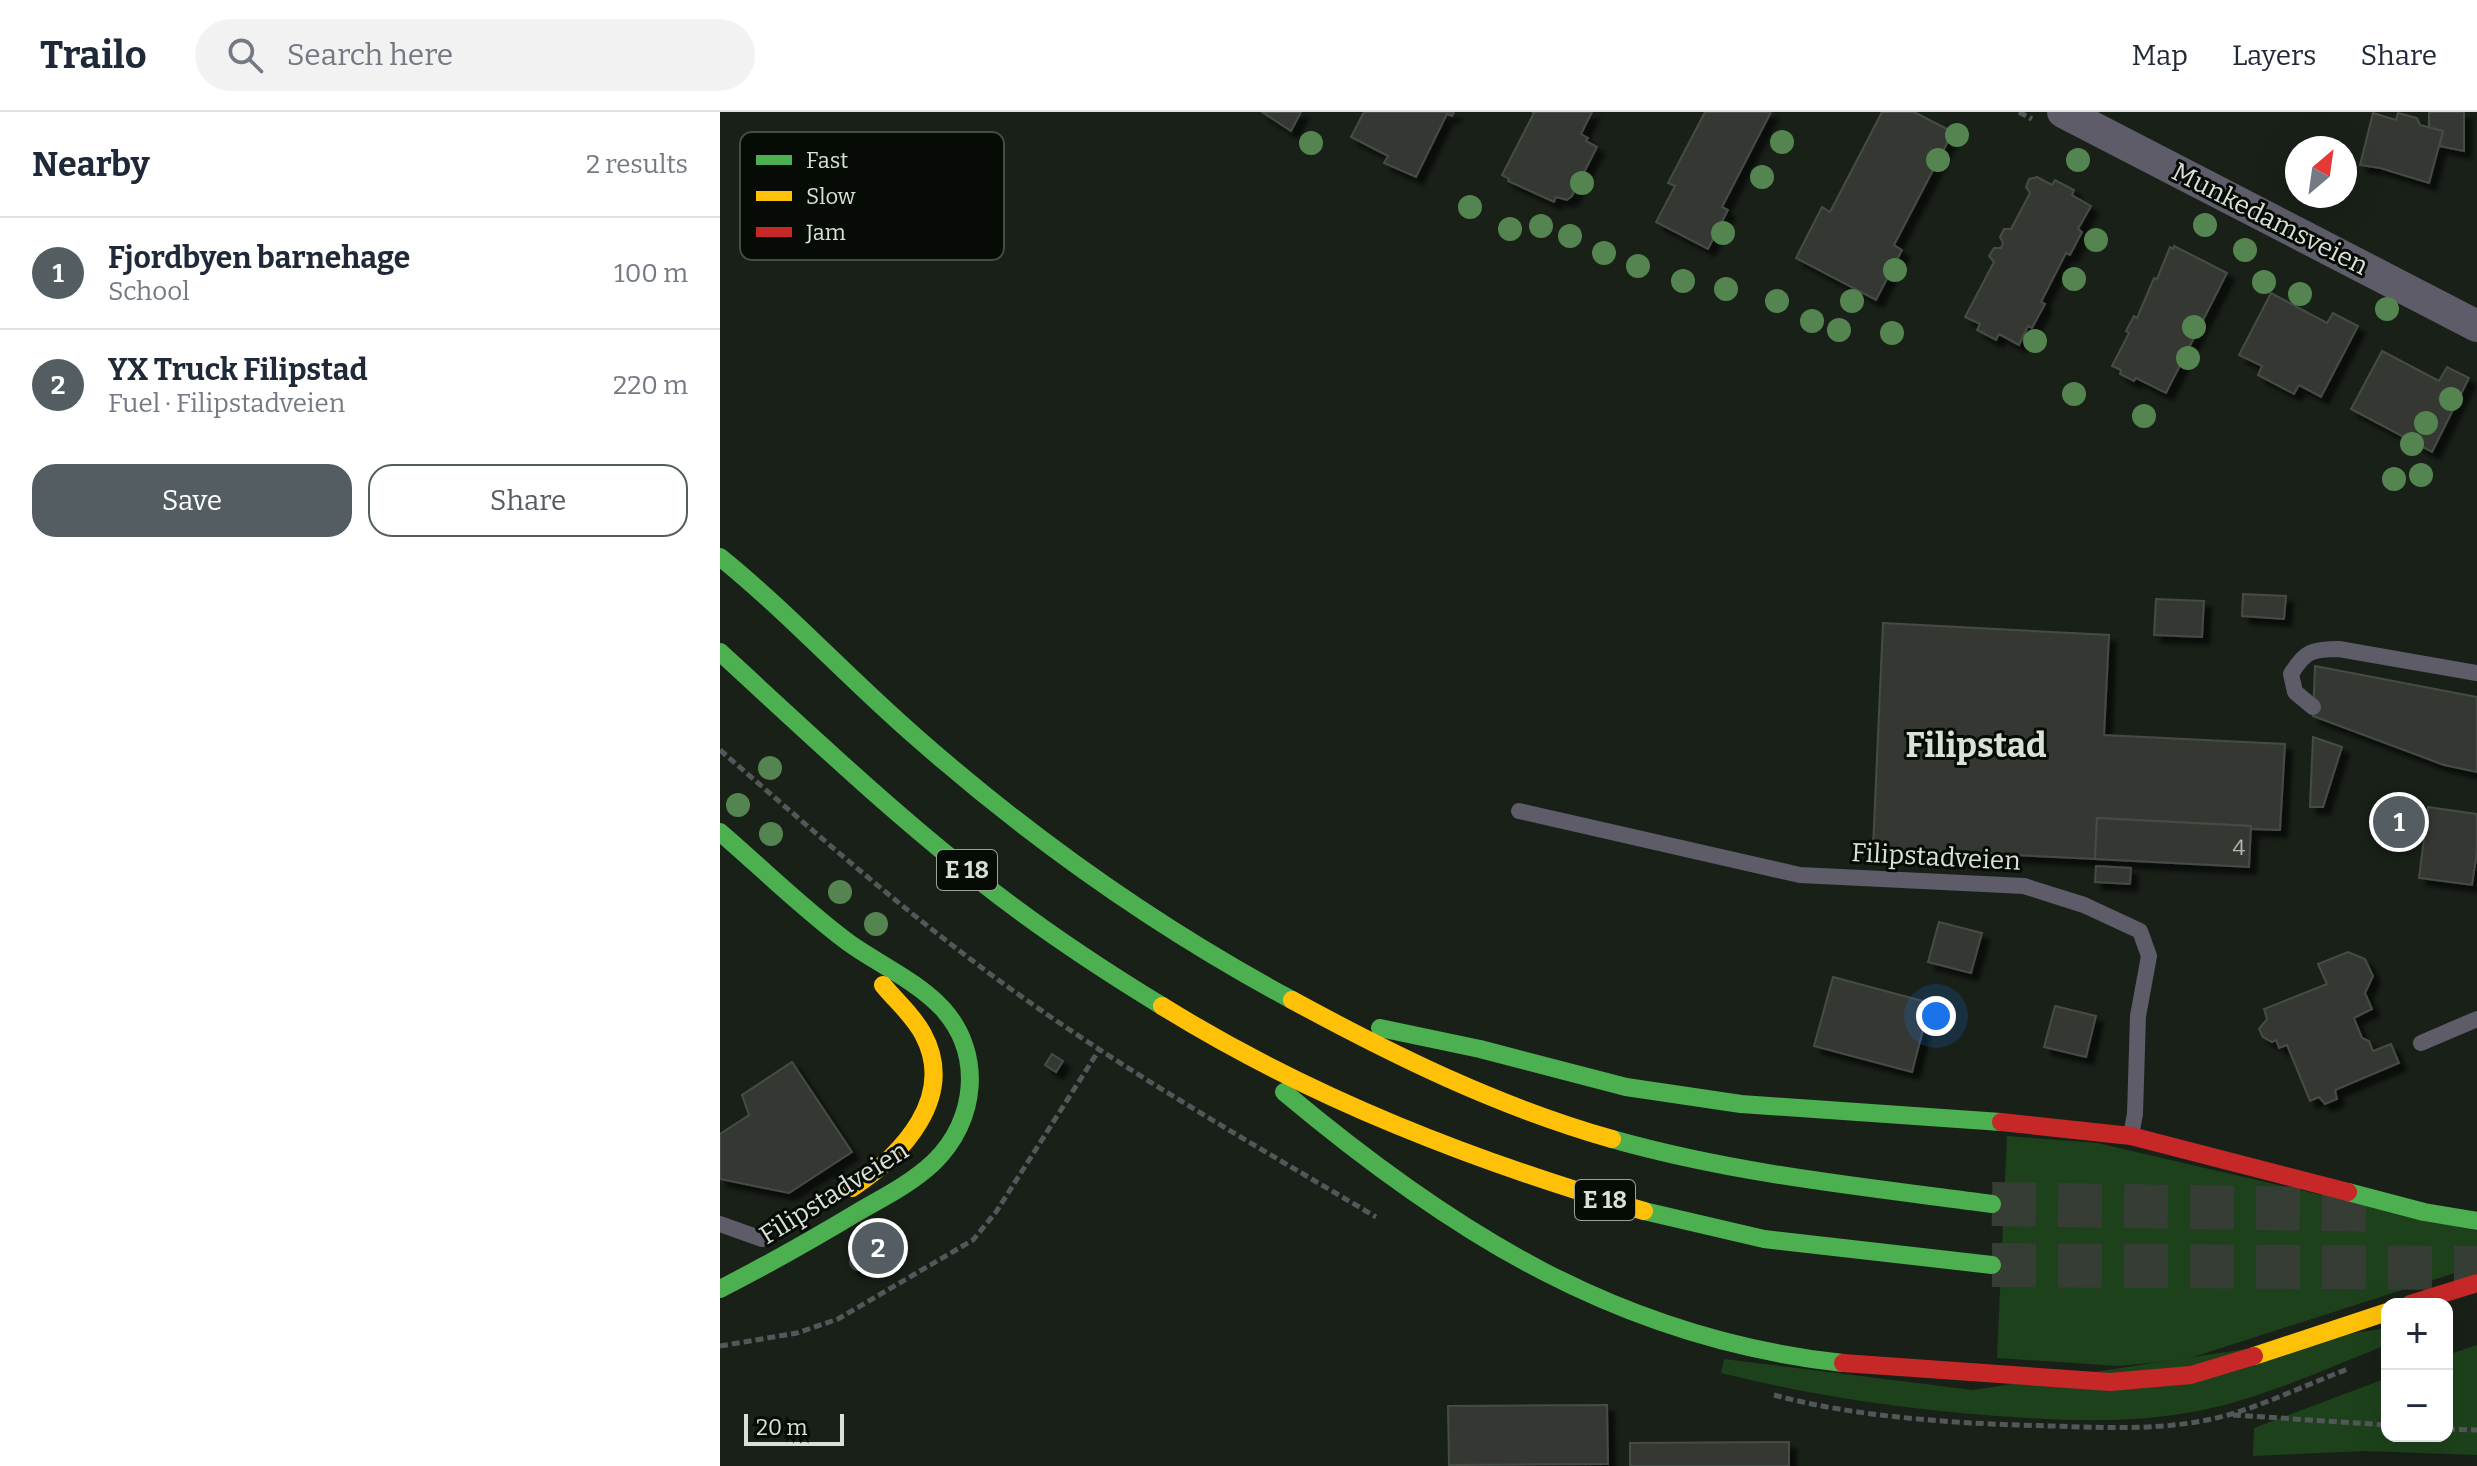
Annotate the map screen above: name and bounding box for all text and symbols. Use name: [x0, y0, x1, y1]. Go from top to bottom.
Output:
search box: [195, 19, 755, 91]
text: Trailo: [40, 32, 147, 78]
icon: search: [223, 33, 267, 77]
text: Search here: [287, 37, 453, 73]
text: Map: [2131, 39, 2188, 72]
text: Layers: [2232, 39, 2316, 72]
text: Share: [2360, 39, 2437, 72]
legend: [740, 132, 1004, 260]
north arrow: [2285, 136, 2357, 208]
text: Nearby: [32, 144, 150, 185]
text: Fast: [806, 147, 848, 174]
text: 2 results: [586, 149, 688, 180]
street label: Munkedamsveien: [2167, 156, 2374, 282]
text: Slow: [806, 183, 856, 210]
text: Jam: [805, 219, 846, 246]
text: Fjordbyen barnehage: [108, 240, 410, 276]
text: 1: [52, 258, 64, 289]
text: 100 m: [614, 258, 688, 289]
text: School: [108, 276, 190, 307]
text: YX Truck Filipstad: [108, 352, 368, 388]
text: 2: [51, 370, 65, 401]
text: 220 m: [613, 370, 688, 401]
text: Fuel · Filipstadveien: [108, 388, 345, 419]
button: Save: [32, 464, 352, 537]
button: Share: [368, 464, 688, 537]
district label: Filipstad: [1905, 725, 2047, 766]
pin: 1: [2373, 792, 2425, 852]
house number: 4: [2233, 834, 2246, 861]
street label: Filipstadveien: [1851, 837, 2022, 877]
road number: E 18: [937, 850, 997, 890]
your location: [1916, 996, 1956, 1036]
street label: Filipstadveien: [754, 1135, 914, 1251]
road number: E 18: [1575, 1180, 1635, 1220]
pin: 2: [852, 1218, 904, 1278]
map controls: [2381, 1298, 2453, 1442]
button: +: [2381, 1298, 2453, 1370]
button: −: [2381, 1370, 2453, 1442]
scale bar: [744, 1410, 844, 1446]
text: 20 m: [756, 1414, 807, 1441]

